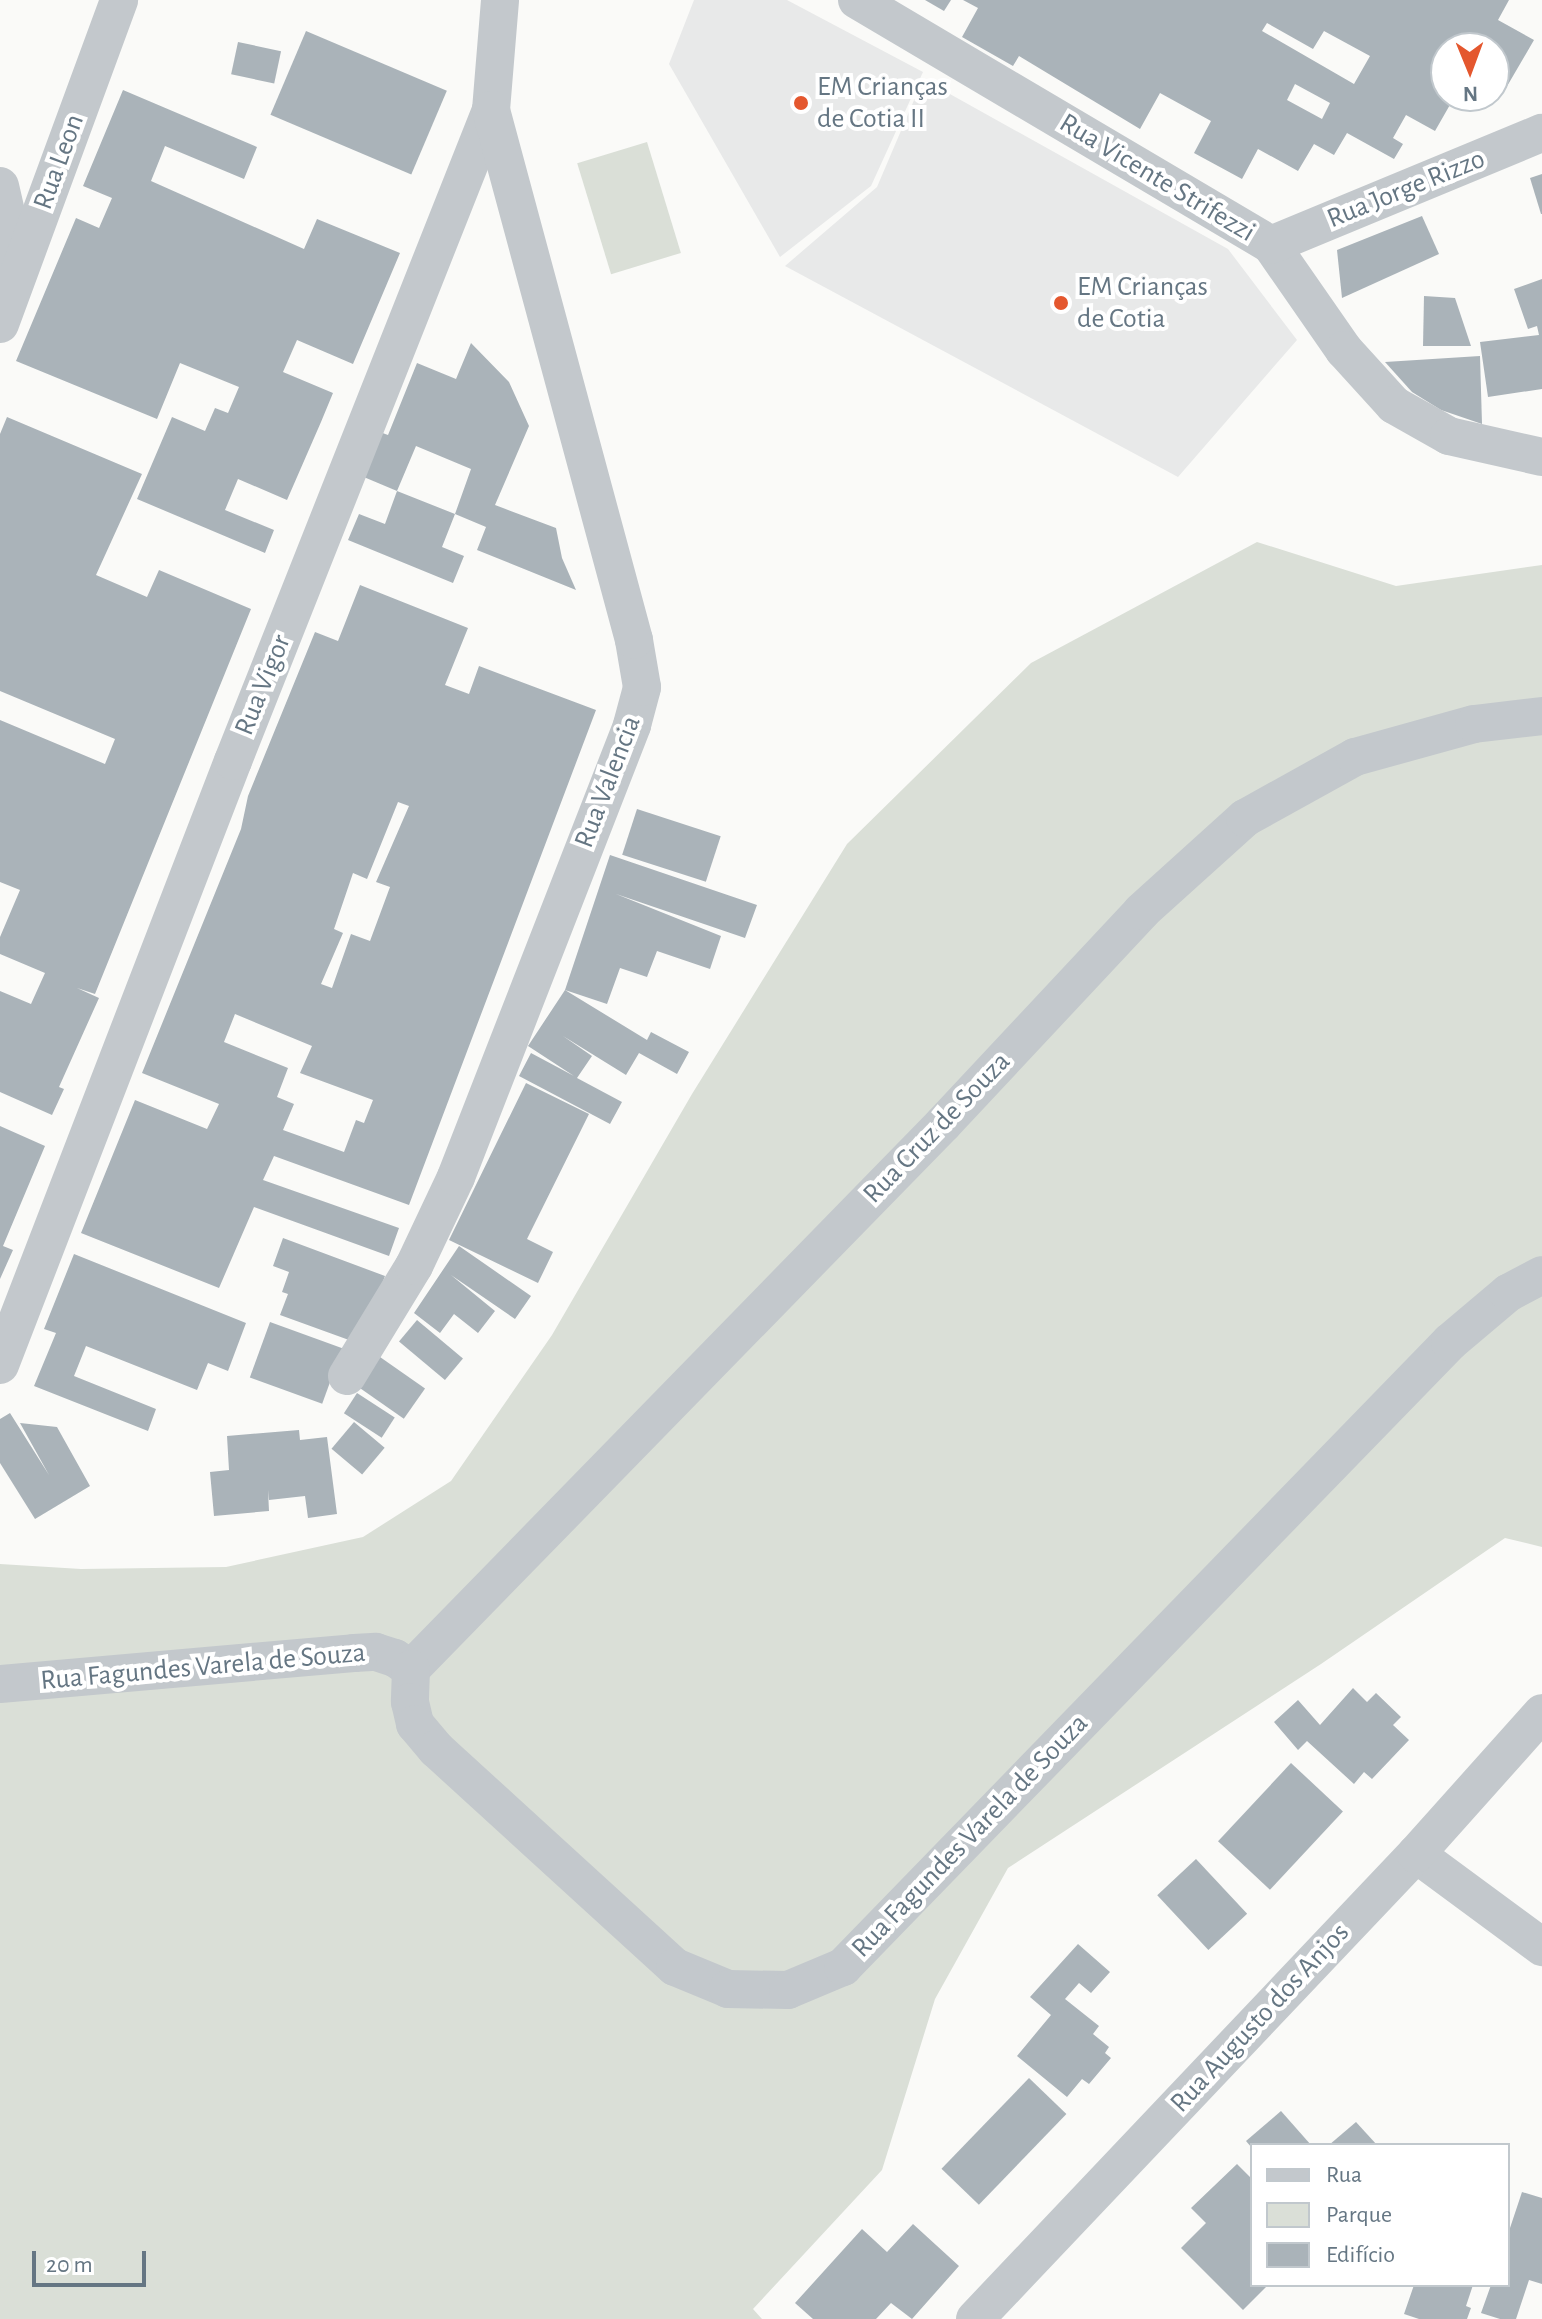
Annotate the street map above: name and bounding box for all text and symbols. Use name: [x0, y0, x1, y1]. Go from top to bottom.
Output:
north arrow: [1430, 32, 1510, 112]
place label: EM Crianças de Cotia II: [817, 70, 948, 136]
text: N: [1463, 83, 1478, 105]
marker: EM Crianças de Cotia II: [792, 94, 810, 112]
street label: Rua Vicente Strifezzi: [1053, 106, 1261, 250]
street label: Rua Leon: [26, 110, 92, 214]
street label: Rua Jorge Rizzo: [1322, 142, 1490, 236]
place label: EM Crianças de Cotia: [1077, 270, 1208, 336]
marker: EM Crianças de Cotia: [1052, 294, 1070, 312]
street label: Rua Vigor: [228, 630, 298, 740]
street label: Rua Valencia: [567, 711, 649, 853]
street label: Rua Cruz de Souza: [856, 1045, 1018, 1211]
street label: Rua Fagundes Varela de Souza: [39, 1636, 367, 1698]
street label: Rua Fagundes Varela de Souza: [845, 1707, 1095, 1965]
street label: Rua Augusto dos Anjos: [1163, 1916, 1357, 2120]
legend: [1250, 2143, 1510, 2287]
text: Rua: [1326, 2163, 1362, 2187]
text: Parque: [1326, 2203, 1392, 2227]
scale bar: [36, 2235, 150, 2285]
text: Edifício: [1326, 2243, 1395, 2267]
text: 20 m: [46, 2253, 93, 2277]

